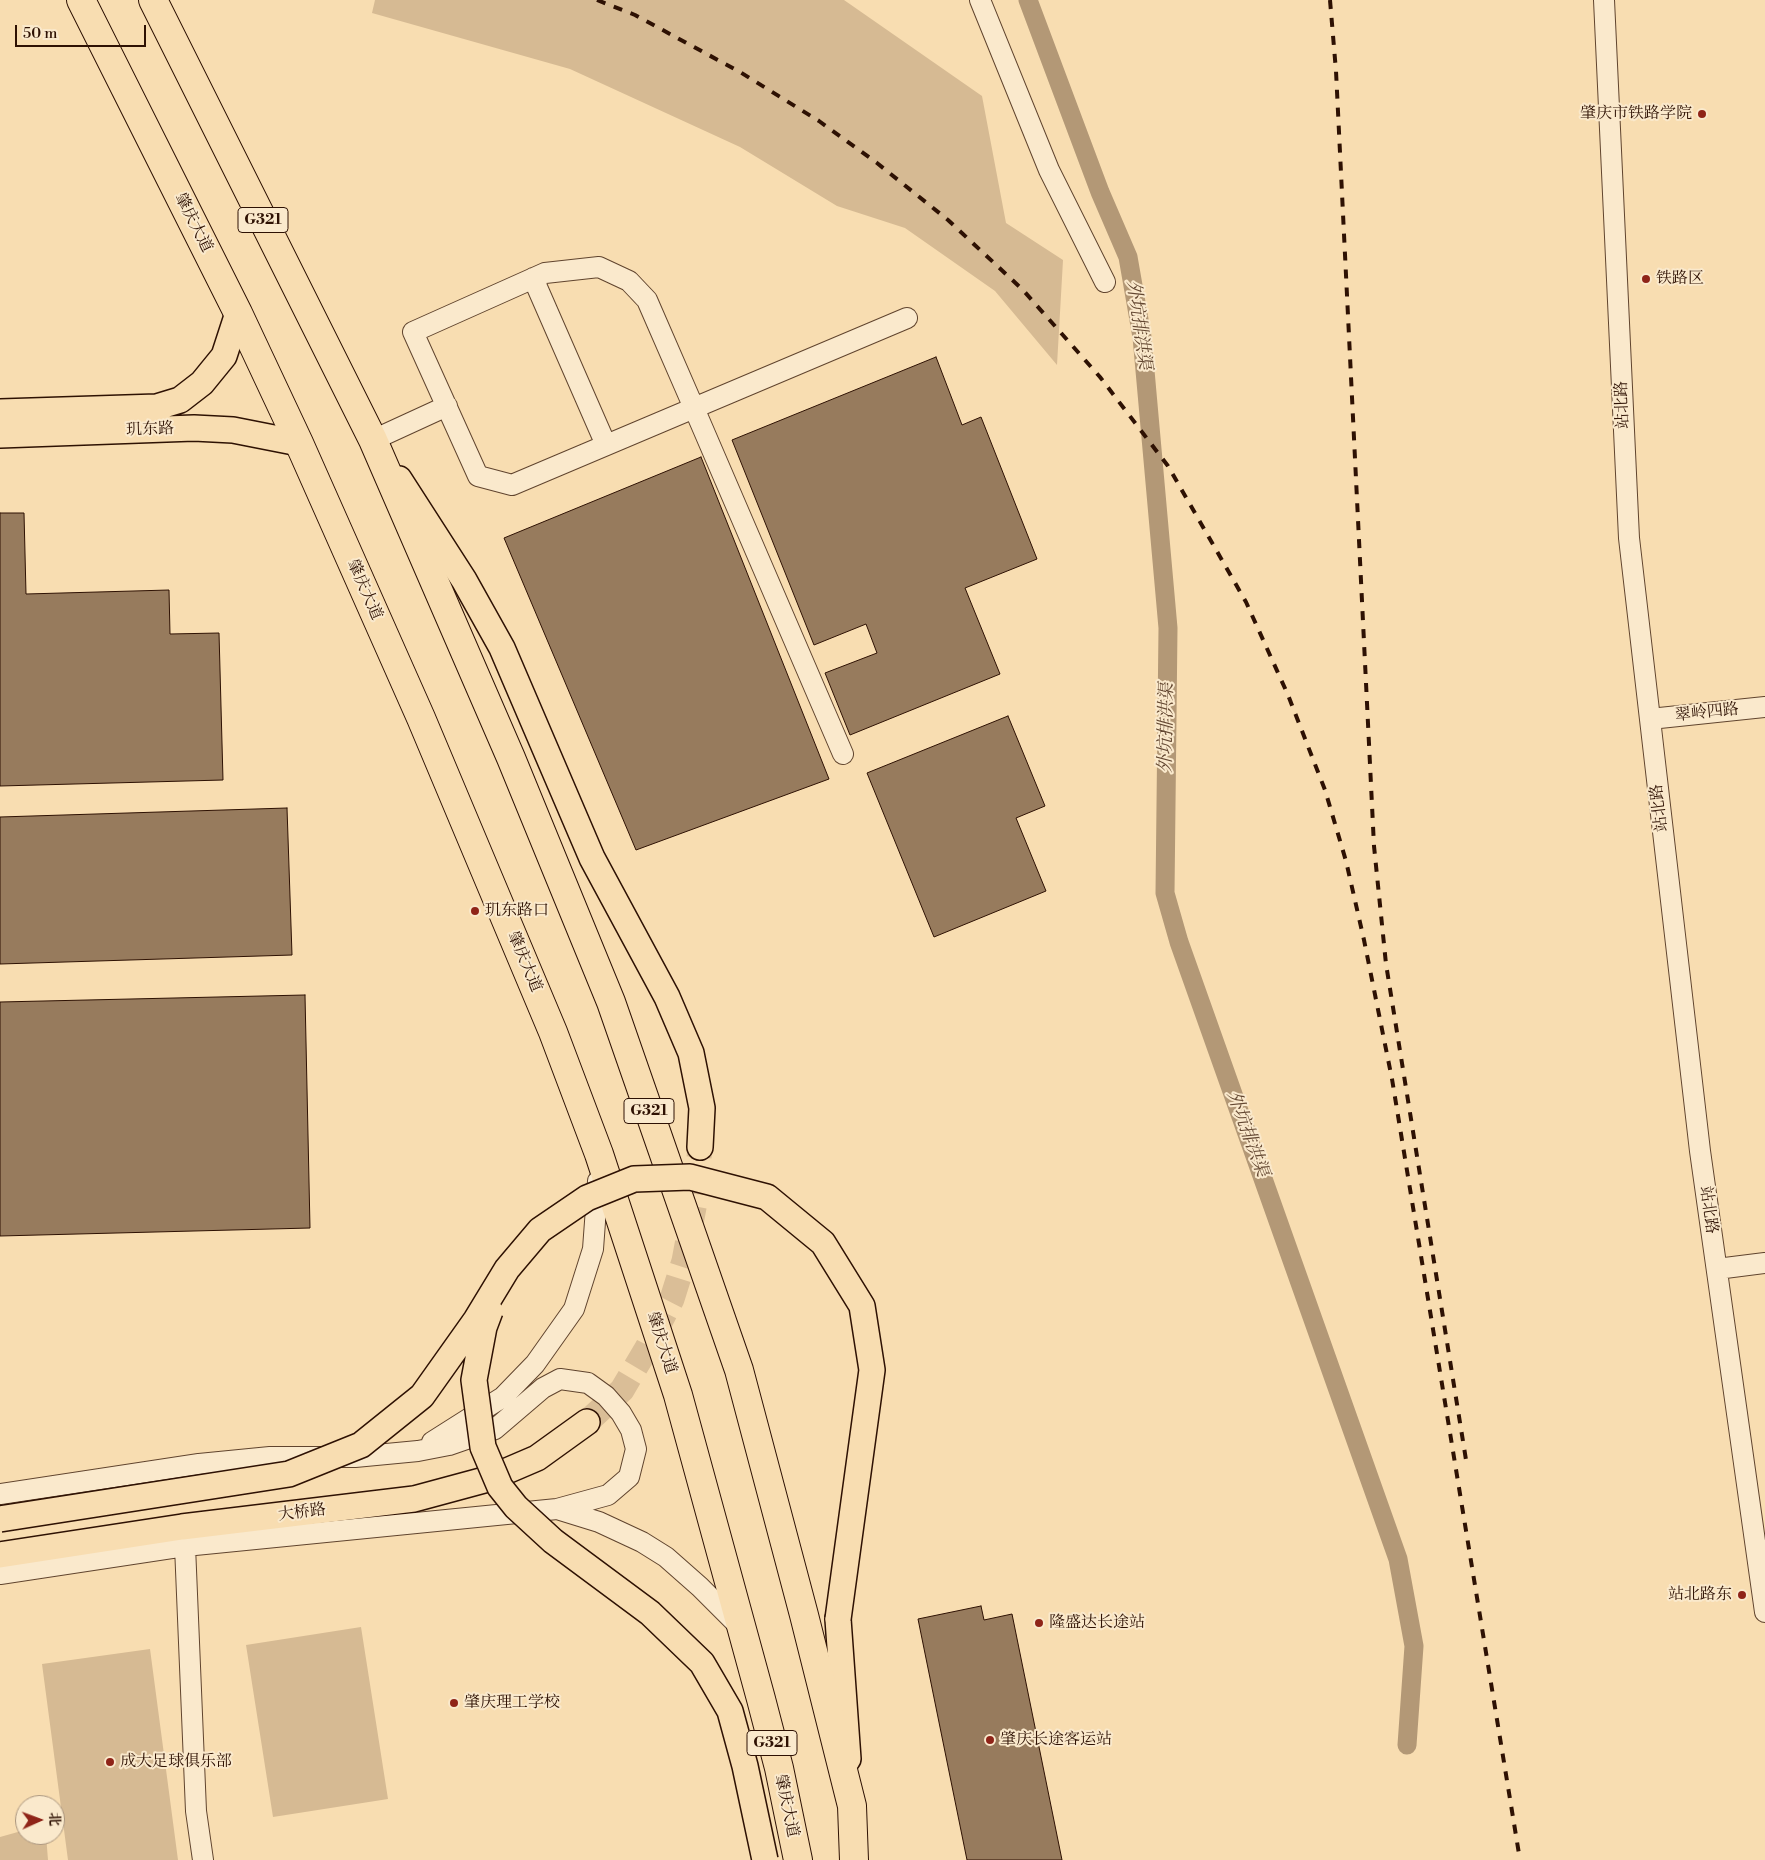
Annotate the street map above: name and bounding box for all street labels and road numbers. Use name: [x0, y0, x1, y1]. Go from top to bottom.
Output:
street label: 肇庆大道: [170, 190, 216, 256]
road number: G321: [238, 208, 288, 232]
street label: 站北路: [1613, 381, 1633, 429]
street label: 玑东路: [126, 420, 174, 440]
street label: 肇庆大道: [342, 557, 386, 623]
street label: 翠岭四路: [1674, 700, 1740, 726]
street label: 站北路: [1648, 783, 1672, 833]
street label: 肇庆大道: [503, 929, 545, 995]
road number: G321: [624, 1098, 674, 1124]
street label: 站北路: [1695, 1185, 1721, 1235]
street label: 肇庆大道: [642, 1310, 680, 1376]
street label: 大桥路: [277, 1501, 327, 1525]
road number: G321: [747, 1730, 797, 1756]
street label: 肇庆大道: [770, 1773, 802, 1839]

